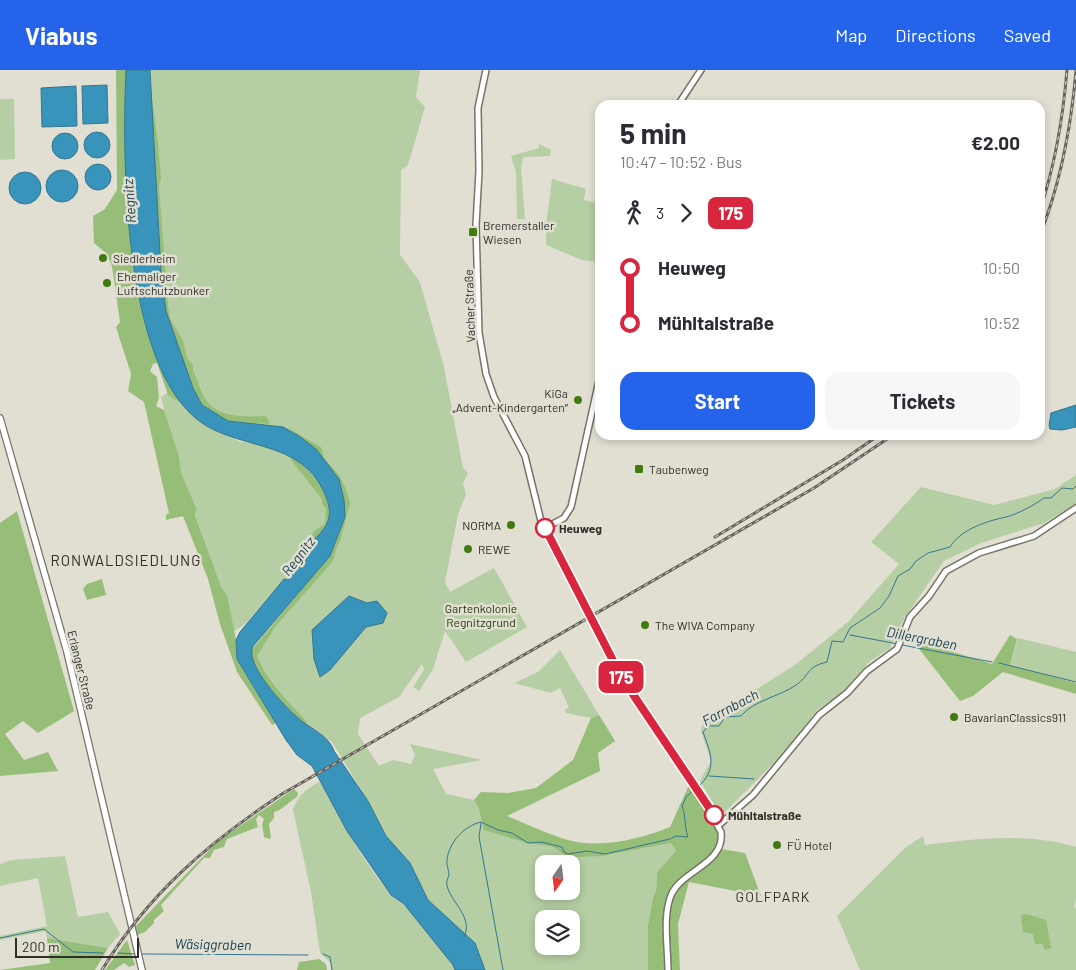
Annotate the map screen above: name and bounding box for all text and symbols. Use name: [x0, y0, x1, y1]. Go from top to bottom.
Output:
text: Viabus: [25, 21, 97, 50]
text: Map: [835, 24, 867, 46]
text: Directions: [895, 24, 976, 46]
text: Saved: [1004, 24, 1051, 46]
text: 5 min: [620, 116, 687, 150]
text: €2.00: [971, 131, 1020, 154]
text: 10:47 – 10:52 · Bus: [620, 152, 742, 171]
water label: Regnitz: [119, 177, 139, 224]
icon: walk: [620, 199, 648, 227]
icon: forward: [672, 199, 700, 227]
text: 175: [718, 202, 743, 224]
text: 3: [656, 203, 664, 222]
place label: Bremerstaller Wiesen: [483, 218, 555, 246]
marker: Bremerstaller Wiesen: [467, 226, 479, 238]
place label: Siedlerheim: [113, 251, 175, 265]
marker: Siedlerheim: [97, 252, 109, 264]
text: Heuweg: [658, 256, 726, 279]
text: 10:50: [983, 258, 1020, 277]
place label: Ehemaliger Luftschutzbunker: [117, 269, 210, 297]
street label: Vacher Straße: [461, 269, 477, 343]
marker: Ehemaliger Luftschutzbunker: [101, 277, 113, 289]
text: Mühltalstraße: [658, 311, 774, 334]
text: 10:52: [983, 313, 1020, 332]
button: Start: [620, 372, 815, 430]
button: Tickets: [825, 372, 1020, 430]
place label: KiGa „Advent-Kindergarten“: [452, 386, 569, 414]
marker: KiGa „Advent-Kindergarten“: [572, 394, 584, 406]
place label: Taubenweg: [649, 462, 709, 476]
marker: Taubenweg: [633, 463, 645, 475]
place label: NORMA: [462, 518, 501, 532]
marker: Heuweg: [535, 518, 555, 538]
marker: NORMA: [505, 519, 517, 531]
place label: Heuweg: [559, 521, 602, 535]
water label: Regnitz: [278, 532, 319, 579]
place label: REWE: [478, 542, 510, 556]
marker: REWE: [462, 543, 474, 555]
district label: RONWALDSIEDLUNG: [51, 551, 201, 569]
park label: Gartenkolonie Regnitzgrund: [445, 601, 517, 629]
place label: The WIVA Company: [655, 618, 755, 632]
marker: The WIVA Company: [639, 619, 651, 631]
water label: Dillergraben: [885, 623, 959, 653]
street label: Erlanger Straße: [65, 629, 99, 711]
line badge: 175: [592, 661, 650, 693]
text: 175: [608, 666, 634, 688]
water label: Farrnbach: [699, 685, 761, 729]
place label: BavarianClassics911: [964, 710, 1066, 724]
marker: BavarianClassics911: [948, 711, 960, 723]
marker: Mühltalstraße: [704, 805, 724, 825]
place label: Mühltalstraße: [728, 808, 802, 822]
place label: FÜ Hotel: [787, 838, 832, 852]
marker: FÜ Hotel: [771, 839, 783, 851]
north arrow: [535, 855, 580, 900]
map controls: [535, 855, 580, 955]
district label: GOLFPARK: [736, 888, 810, 905]
button: layers: [535, 910, 580, 955]
scale bar: [15, 935, 139, 958]
water label: Wäsiggraben: [174, 935, 252, 953]
text: 200 m: [22, 938, 60, 955]

